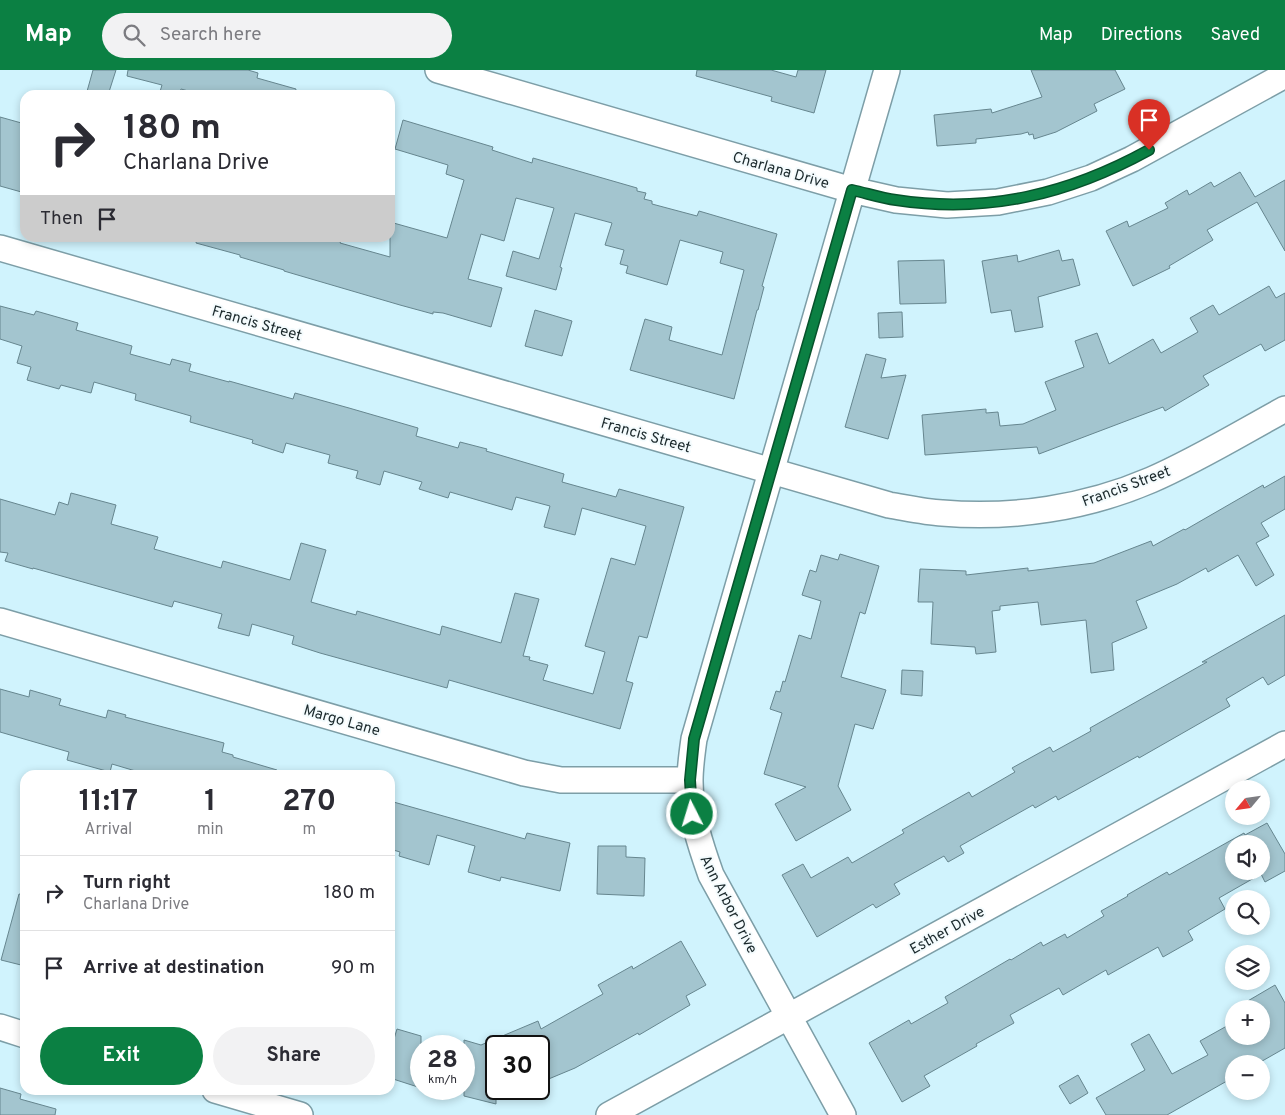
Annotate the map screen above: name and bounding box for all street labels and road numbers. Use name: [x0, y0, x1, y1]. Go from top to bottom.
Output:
street label: Charlana Drive: [730, 149, 831, 194]
street label: Francis Street: [209, 303, 304, 346]
street label: Francis Street: [598, 415, 693, 458]
street label: Francis Street: [1080, 463, 1173, 512]
street label: Margo Lane: [301, 701, 382, 741]
street label: Ann Arbor Drive: [695, 852, 761, 957]
street label: Esther Drive: [907, 903, 989, 960]

